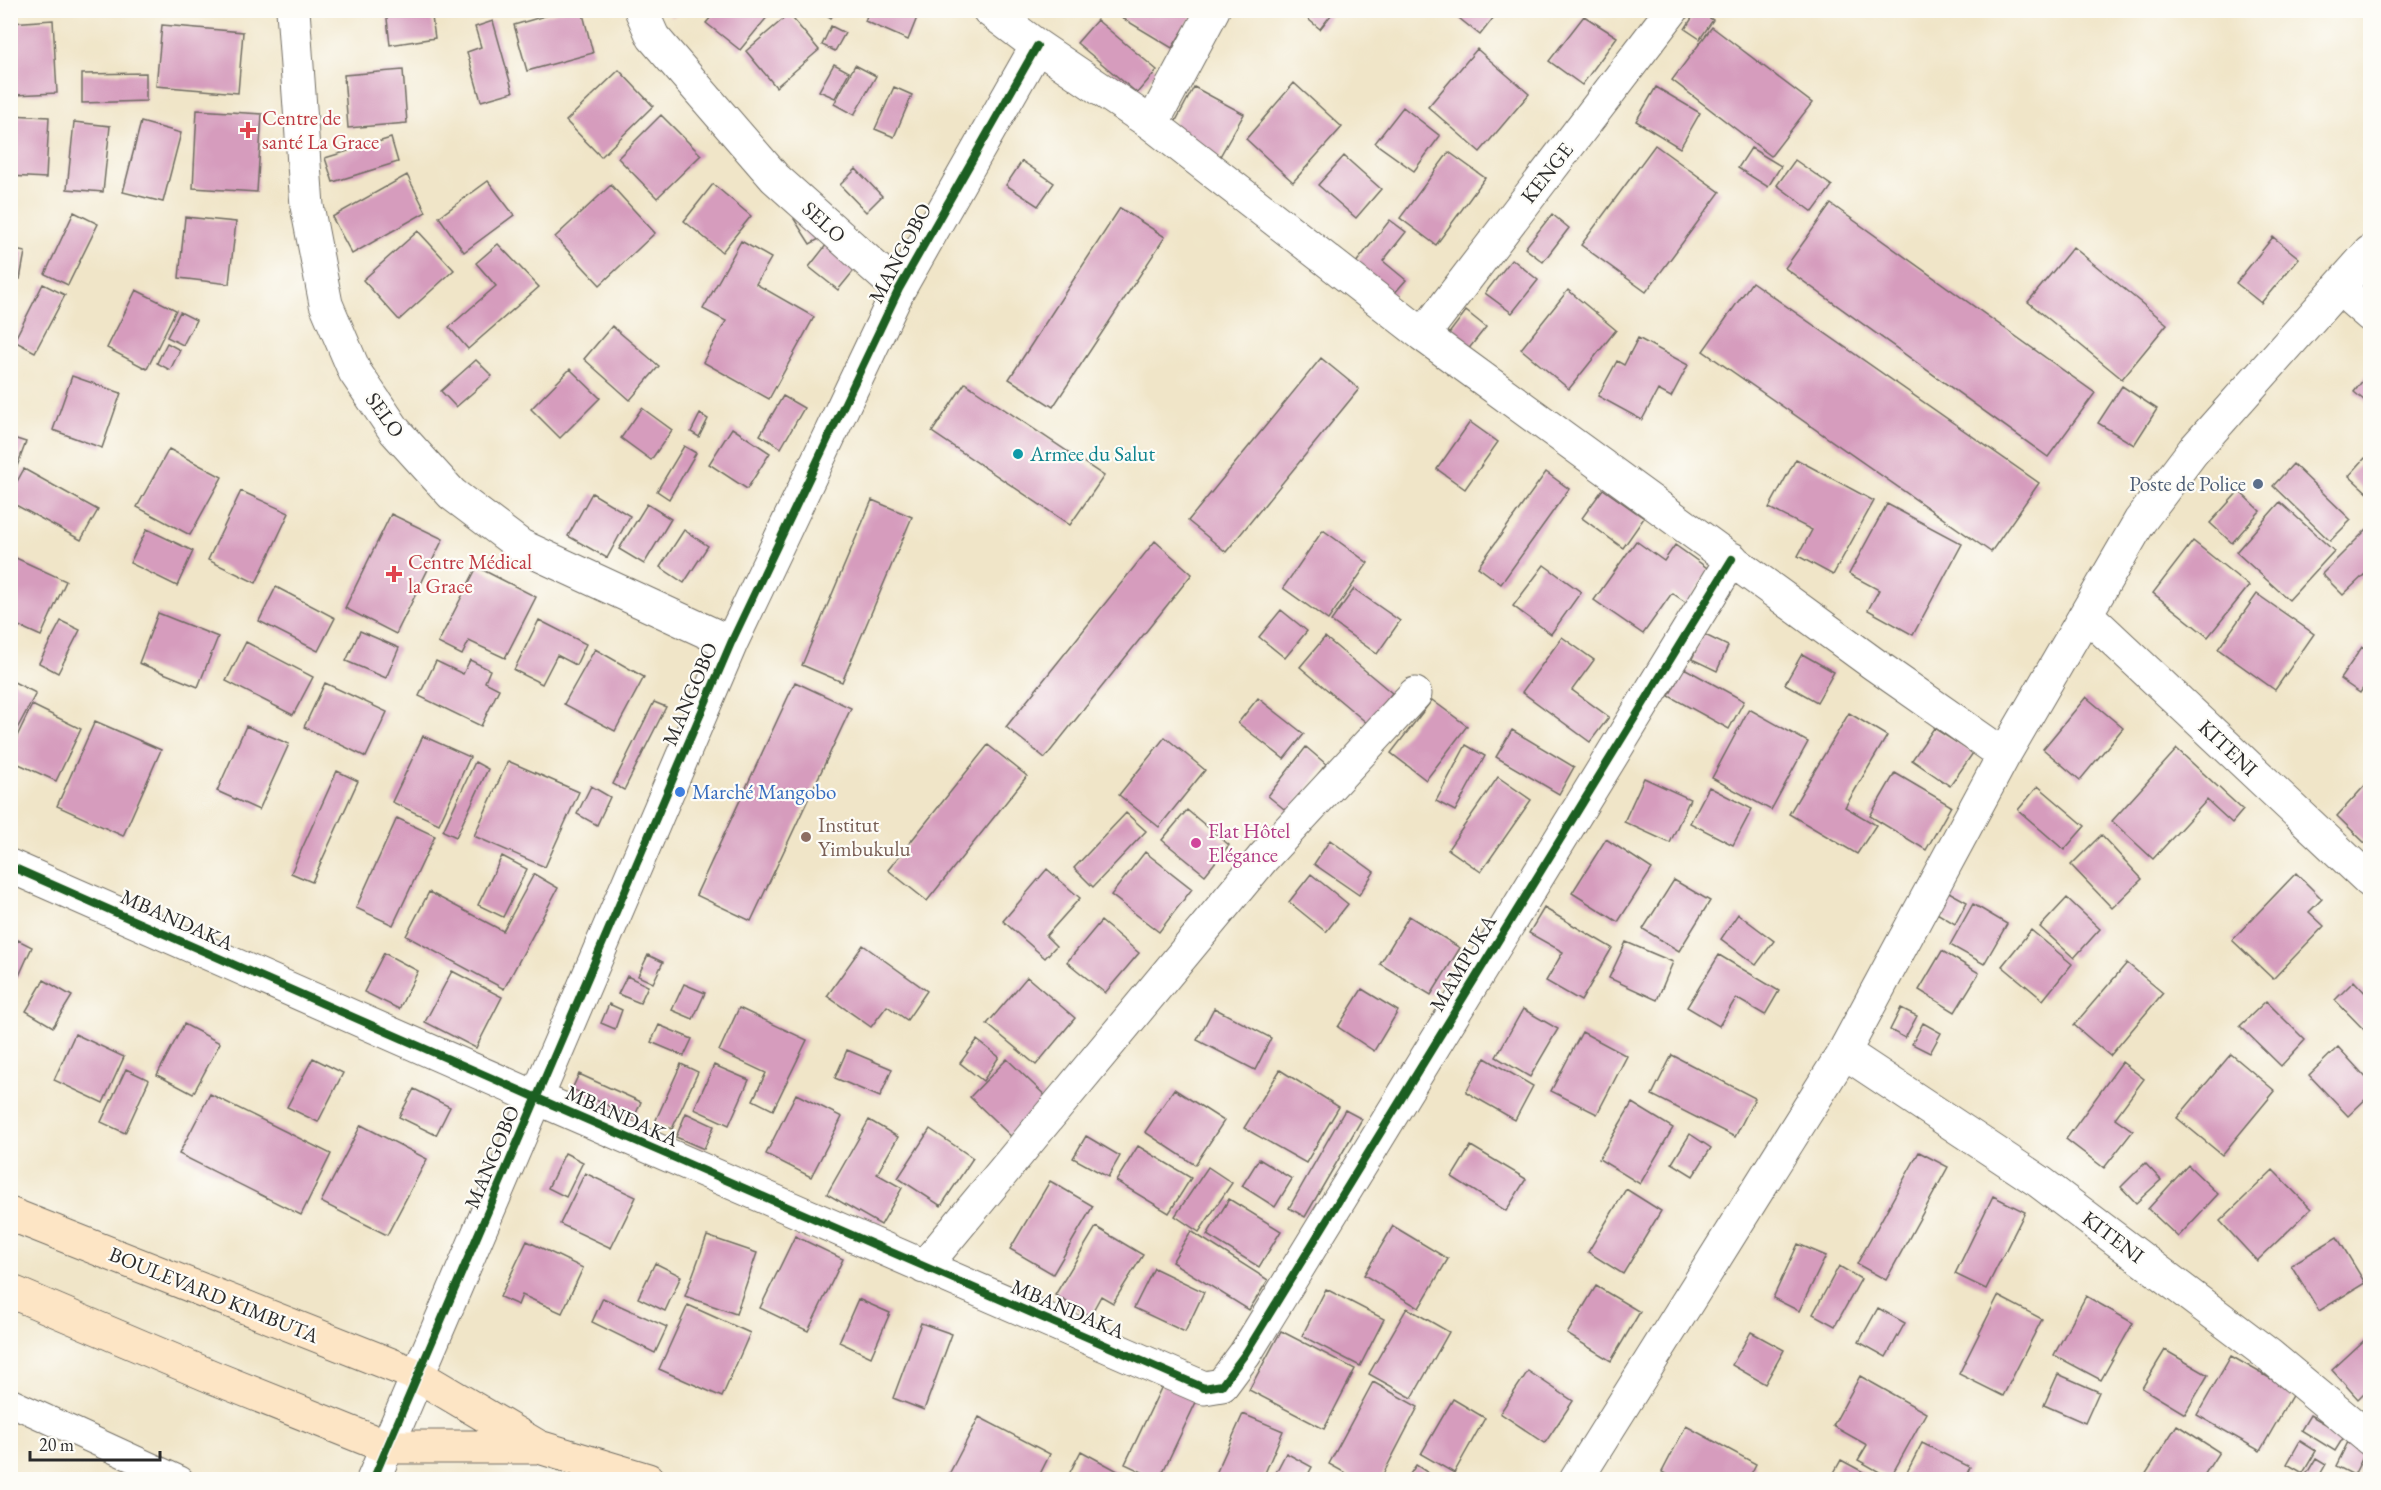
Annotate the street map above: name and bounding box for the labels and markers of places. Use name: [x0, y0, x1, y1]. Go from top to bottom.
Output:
place label: Centre de santé La Grace: [262, 104, 379, 155]
marker: Centre de santé La Grace: [239, 121, 257, 139]
place label: Armee du Salut: [1029, 440, 1155, 467]
marker: Armee du Salut: [1011, 447, 1025, 461]
place label: Poste de Police: [2129, 470, 2246, 497]
marker: Poste de Police: [2251, 477, 2265, 491]
place label: Centre Médical la Grace: [408, 548, 532, 599]
marker: Centre Médical la Grace: [385, 565, 403, 583]
place label: Marché Mangobo: [692, 778, 836, 805]
marker: Marché Mangobo: [673, 785, 687, 799]
place label: Institut Yimbukulu: [818, 811, 911, 862]
place label: Flat Hôtel Elégance: [1208, 817, 1290, 868]
marker: Institut Yimbukulu: [799, 830, 813, 844]
marker: Flat Hôtel Elégance: [1189, 836, 1203, 850]

